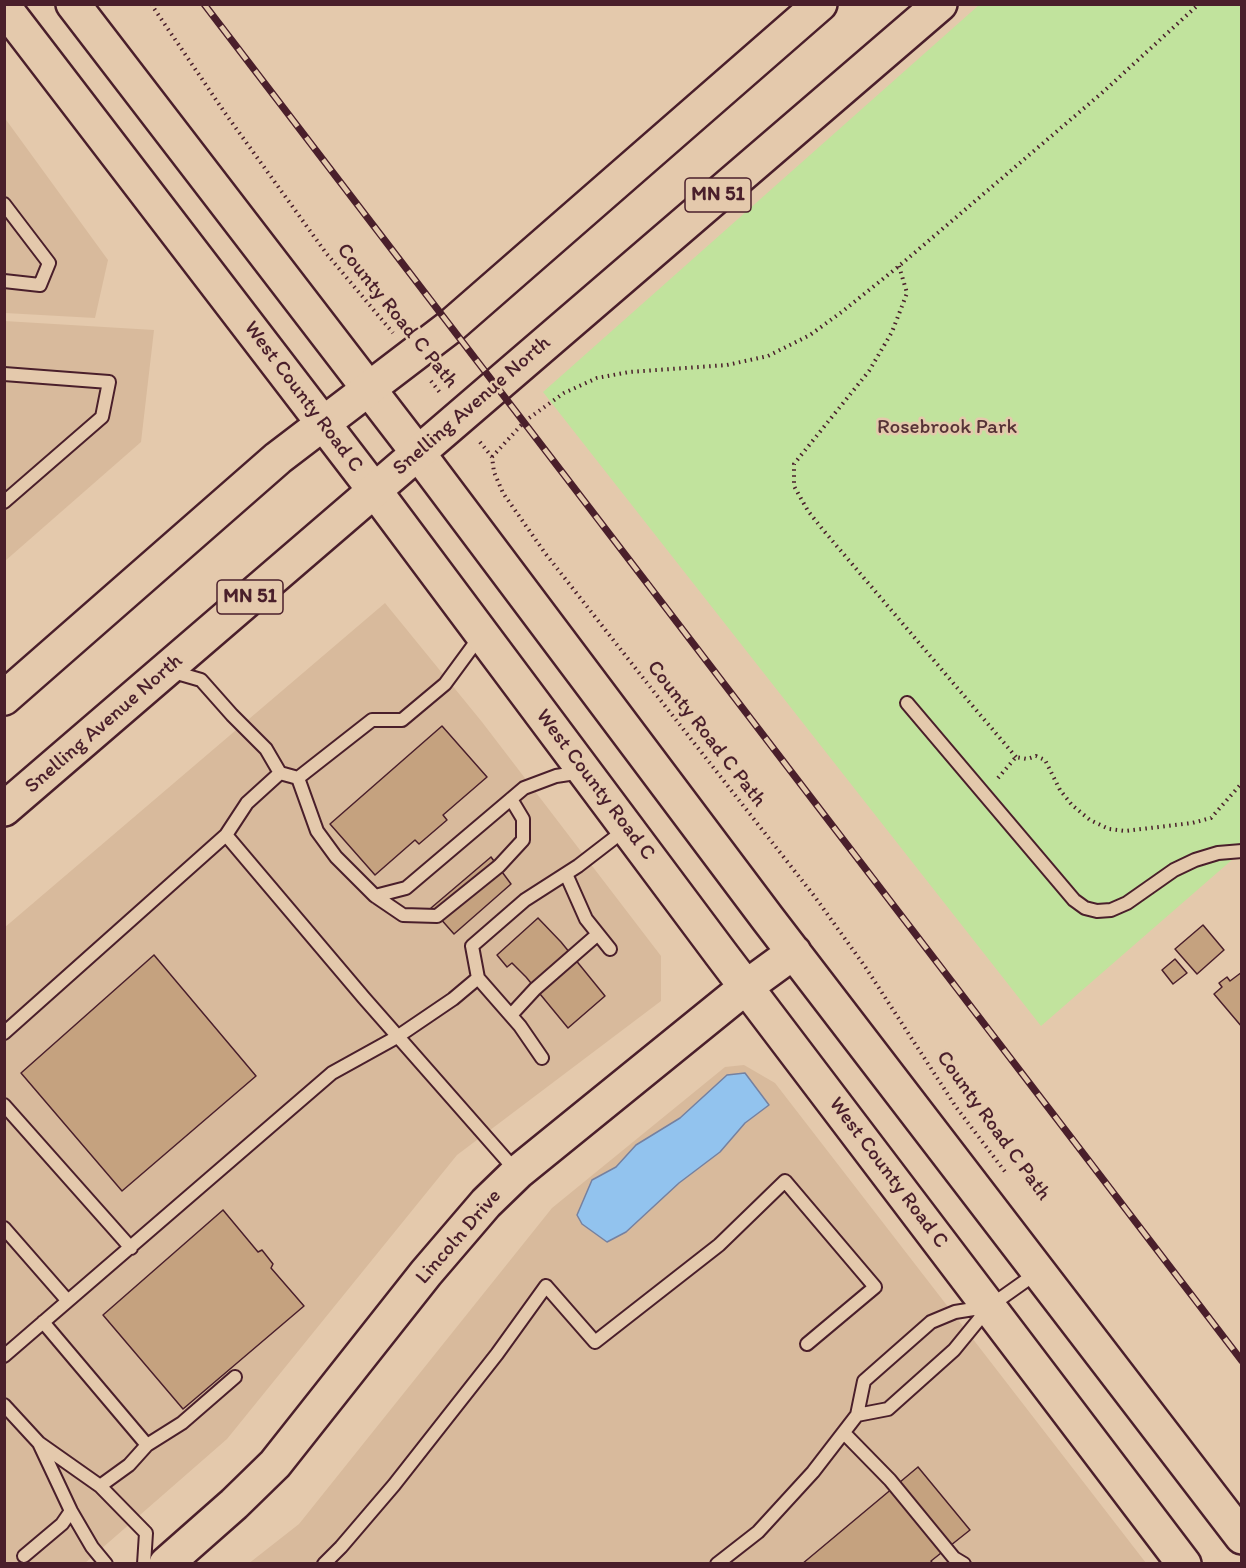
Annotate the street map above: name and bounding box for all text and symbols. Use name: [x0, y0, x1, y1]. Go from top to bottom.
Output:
road number: MN 51: [685, 178, 751, 212]
street label: County Road C Path: [331, 238, 463, 394]
street label: West County Road C: [238, 316, 368, 478]
street label: Snelling Avenue North: [388, 331, 556, 481]
park label: Rosebrook Park: [877, 415, 1017, 441]
road number: MN 51: [217, 580, 283, 614]
street label: Snelling Avenue North: [20, 649, 188, 799]
street label: County Road C Path: [641, 656, 771, 812]
street label: West County Road C: [530, 704, 660, 866]
street label: County Road C Path: [930, 1046, 1056, 1206]
street label: West County Road C: [823, 1092, 953, 1254]
street label: Lincoln Drive: [411, 1184, 507, 1290]

